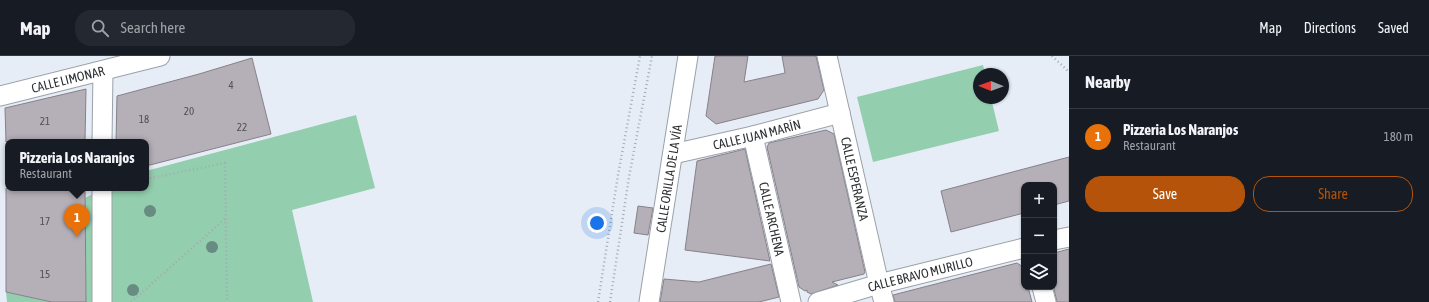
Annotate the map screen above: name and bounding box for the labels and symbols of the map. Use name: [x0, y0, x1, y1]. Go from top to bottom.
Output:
street label: CALLE LIMONAR: [30, 63, 107, 95]
north arrow: [973, 68, 1009, 104]
house number: 4: [228, 79, 234, 91]
house number: 20: [184, 105, 194, 117]
house number: 18: [139, 113, 149, 125]
house number: 21: [40, 115, 50, 127]
street label: CALLE JUAN MARÍN: [711, 116, 802, 152]
house number: 22: [237, 121, 247, 133]
street label: CALLE ORILLA DE LA VÍA: [653, 123, 685, 234]
street label: CALLE ESPERANZA: [838, 136, 872, 223]
street label: CALLE ARCHENA: [756, 180, 788, 258]
pin: 1: [64, 204, 90, 237]
your location: [587, 213, 607, 233]
house number: 17: [40, 215, 50, 227]
street label: CALLE BRAVO MURILLO: [866, 253, 975, 294]
house number: 15: [40, 268, 50, 280]

